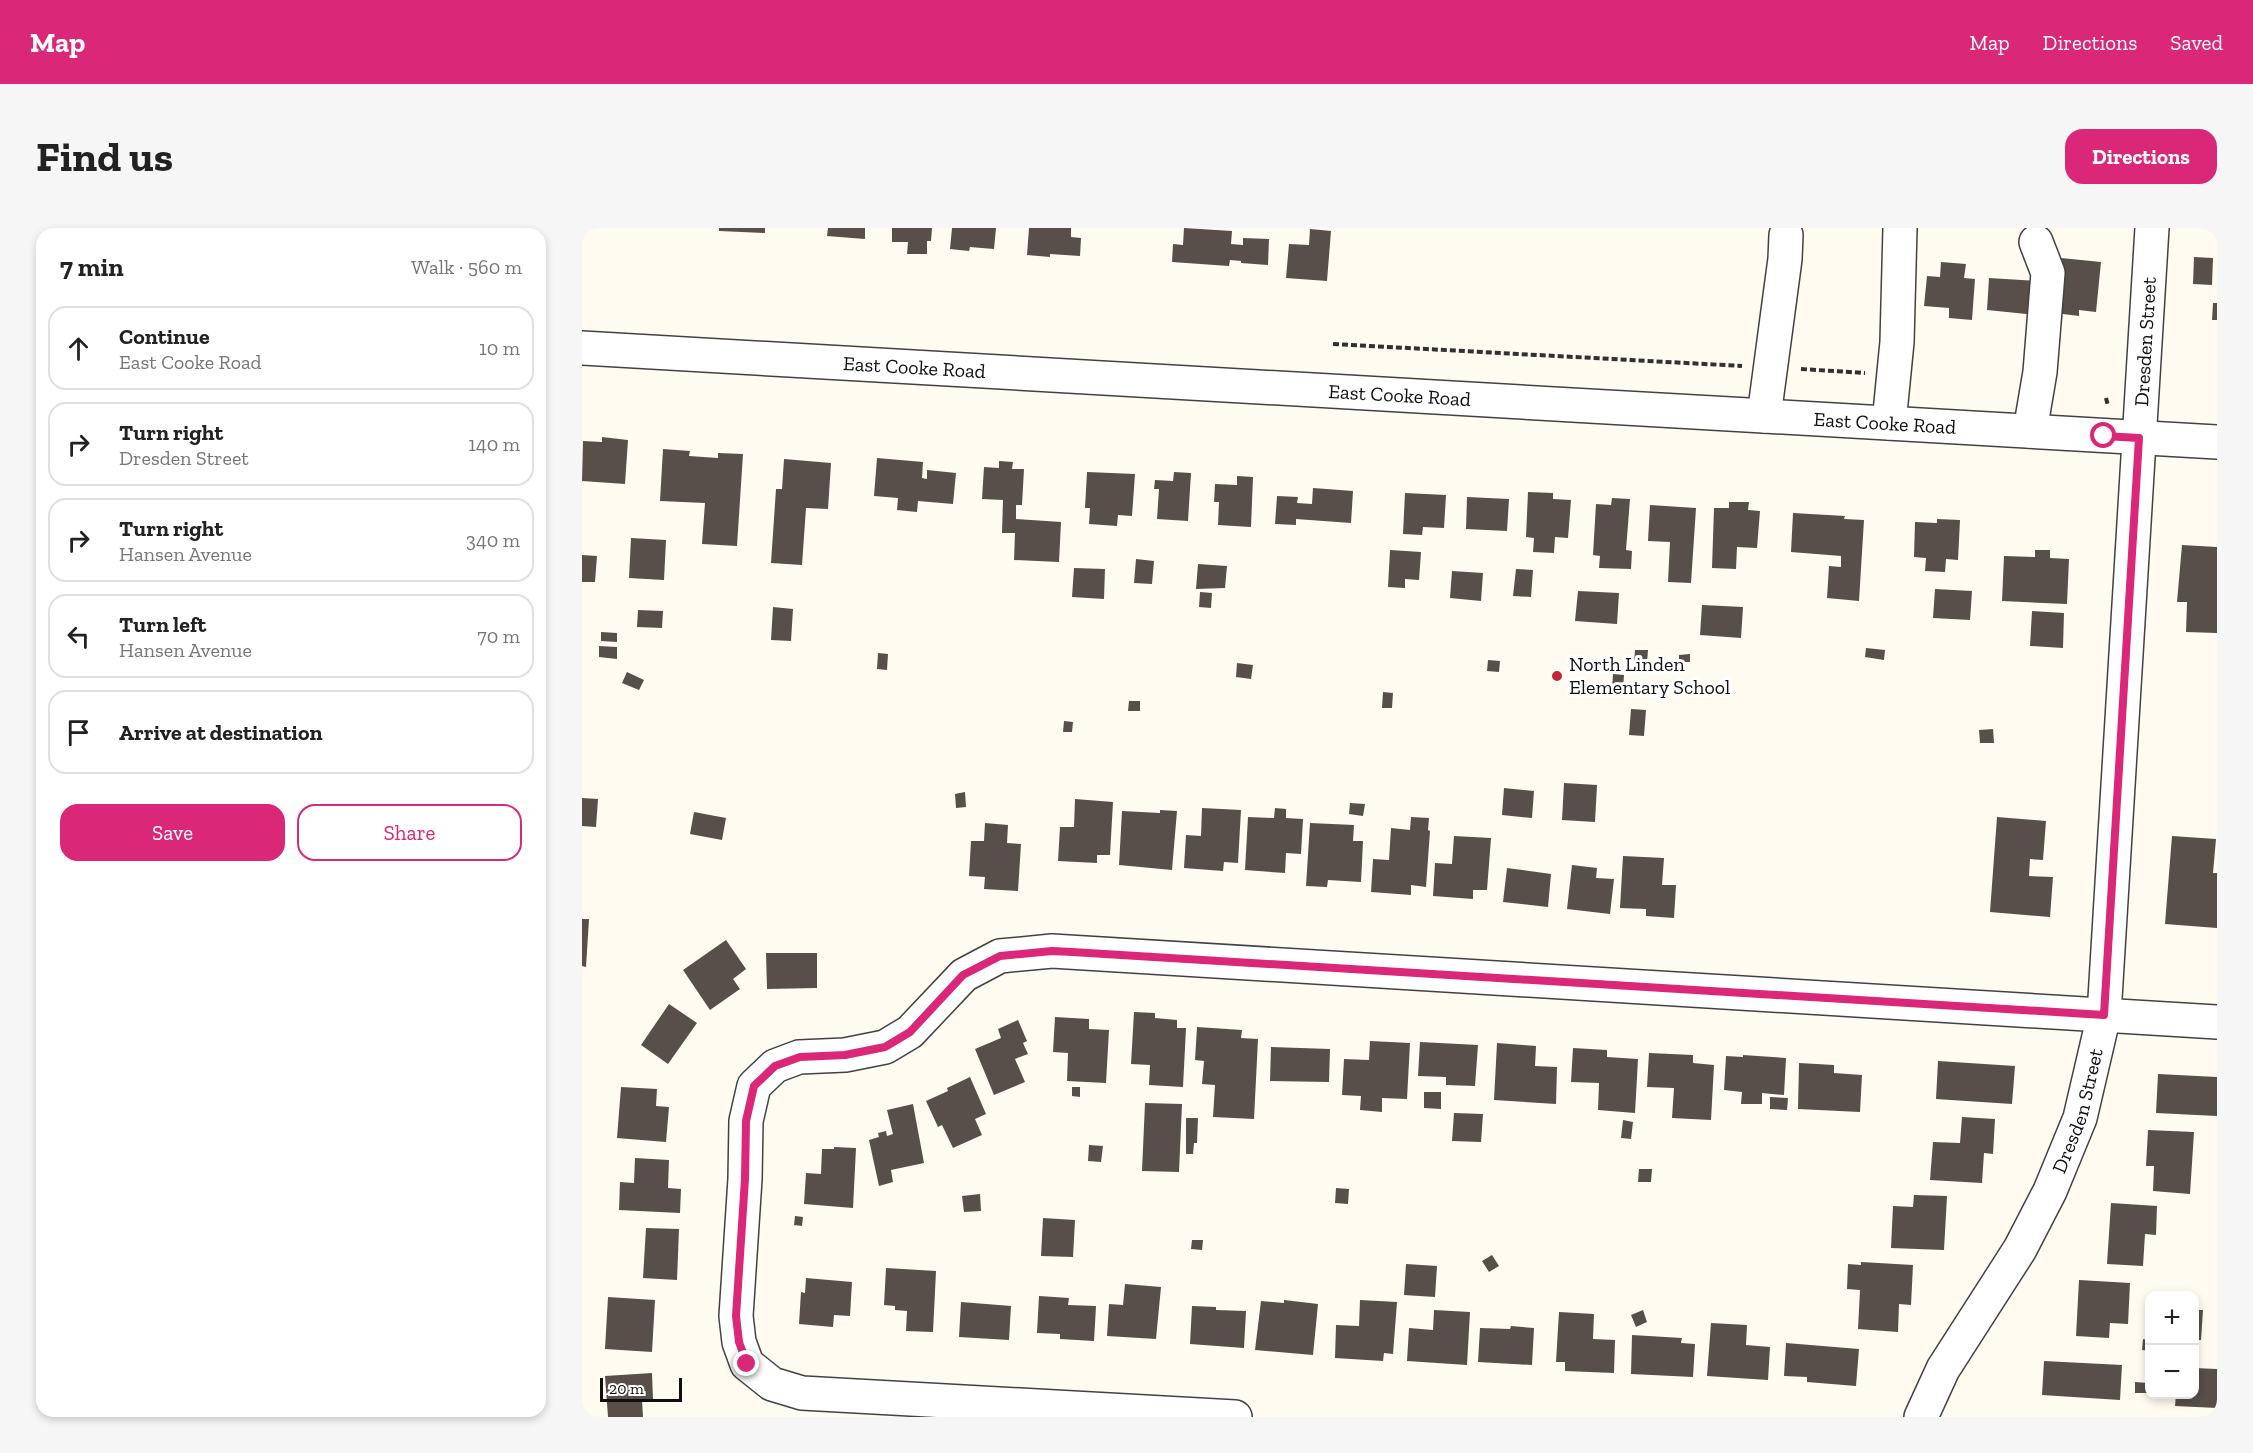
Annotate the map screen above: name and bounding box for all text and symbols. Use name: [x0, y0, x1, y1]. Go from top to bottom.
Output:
text: Map: [30, 26, 85, 59]
text: Map: [1970, 30, 2010, 55]
text: Directions: [2043, 30, 2137, 55]
text: Saved: [2170, 30, 2223, 55]
button: Directions: [2065, 129, 2217, 184]
text: Find us: [36, 131, 173, 182]
text: 7 min: [60, 251, 124, 283]
text: Walk · 560 m: [411, 255, 522, 279]
street label: Dresden Street: [2129, 276, 2161, 407]
text: Continue: [119, 323, 210, 350]
icon: ahead: [62, 332, 95, 365]
text: 10 m: [479, 336, 520, 360]
text: East Cooke Road: [119, 350, 262, 374]
street label: East Cooke Road: [843, 351, 986, 383]
street label: East Cooke Road: [1328, 379, 1472, 411]
street label: East Cooke Road: [1813, 407, 1957, 439]
text: Turn right: [119, 419, 223, 446]
route start: [2090, 422, 2116, 448]
icon: right: [62, 428, 95, 461]
text: 140 m: [468, 432, 520, 456]
text: Dresden Street: [119, 446, 249, 470]
text: Turn right: [119, 515, 223, 542]
icon: right: [62, 524, 95, 557]
text: 340 m: [466, 528, 520, 552]
text: Hansen Avenue: [119, 542, 252, 566]
text: Turn left: [119, 611, 206, 638]
icon: left: [62, 620, 95, 653]
text: 70 m: [477, 624, 520, 648]
text: Hansen Avenue: [119, 638, 252, 662]
place label: North Linden Elementary School: [1569, 652, 1730, 699]
marker: North Linden Elementary School: [1550, 669, 1564, 683]
icon: arrive: [62, 716, 95, 749]
text: Arrive at destination: [119, 719, 322, 746]
button: Save: [60, 804, 285, 861]
button: Share: [297, 804, 522, 861]
street label: Dresden Street: [2047, 1045, 2108, 1177]
map controls: [2145, 1291, 2199, 1399]
button: +: [2145, 1291, 2199, 1345]
button: −: [2145, 1345, 2199, 1399]
route end: [733, 1350, 759, 1376]
scale bar: [600, 1375, 682, 1402]
text: 20 m: [609, 1379, 644, 1398]

